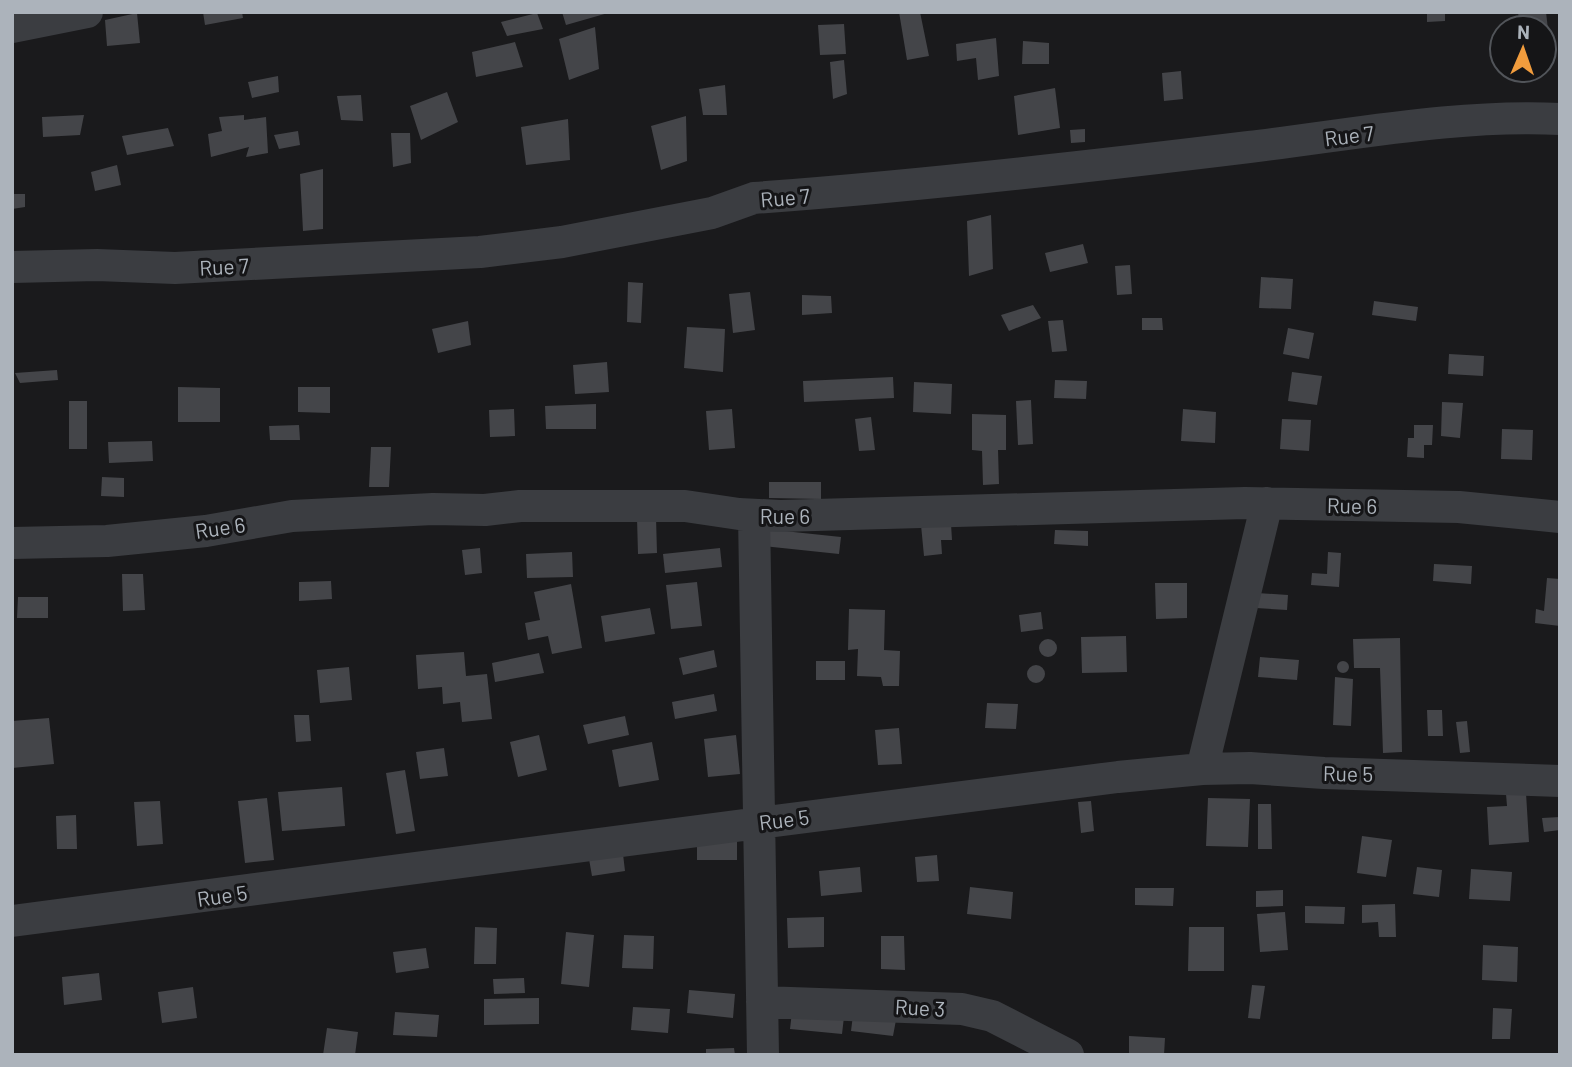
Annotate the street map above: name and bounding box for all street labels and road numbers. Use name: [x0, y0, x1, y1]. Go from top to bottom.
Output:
street label: Rue 7: [1323, 120, 1375, 150]
street label: Rue 7: [759, 182, 811, 212]
street label: Rue 7: [199, 252, 249, 280]
street label: Rue 6: [1327, 492, 1377, 518]
street label: Rue 6: [760, 503, 810, 528]
street label: Rue 6: [193, 511, 247, 543]
street label: Rue 5: [1323, 760, 1373, 786]
street label: Rue 5: [758, 804, 810, 834]
street label: Rue 5: [195, 879, 249, 911]
street label: Rue 3: [894, 993, 946, 1021]

